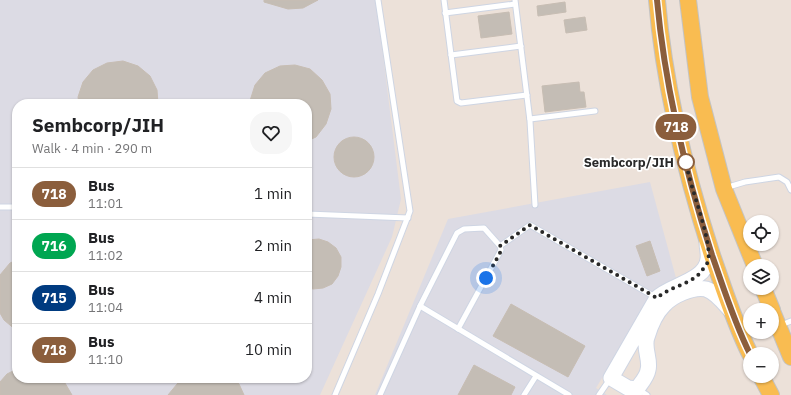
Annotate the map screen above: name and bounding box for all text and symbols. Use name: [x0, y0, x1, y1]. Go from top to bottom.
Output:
button: heart: [250, 112, 292, 154]
text: Sembcorp/JIH: [32, 113, 164, 137]
line badge: 718: [653, 114, 699, 140]
text: 718: [663, 118, 689, 136]
text: Walk · 4 min · 290 m: [32, 140, 152, 157]
marker: Sembcorp/JIH: [677, 153, 695, 171]
place label: Sembcorp/JIH: [584, 154, 674, 171]
text: Bus: [88, 176, 115, 195]
text: 1 min: [254, 184, 292, 203]
text: 718: [41, 185, 67, 203]
text: 11:01: [88, 195, 123, 212]
map controls: [743, 215, 779, 383]
button: locate: [743, 215, 779, 251]
text: Bus: [88, 228, 115, 247]
text: 2 min: [254, 236, 292, 255]
text: 716: [41, 237, 67, 255]
text: 11:02: [88, 247, 123, 264]
button: layers: [743, 259, 779, 295]
your location: [476, 268, 496, 288]
text: Bus: [88, 280, 115, 299]
text: 4 min: [254, 288, 292, 307]
text: 715: [41, 289, 67, 307]
text: 11:04: [88, 299, 123, 316]
button: +: [743, 303, 779, 339]
text: Bus: [88, 332, 115, 351]
text: 10 min: [245, 340, 292, 359]
text: 718: [41, 341, 67, 359]
button: −: [743, 347, 779, 383]
text: 11:10: [88, 351, 123, 368]

